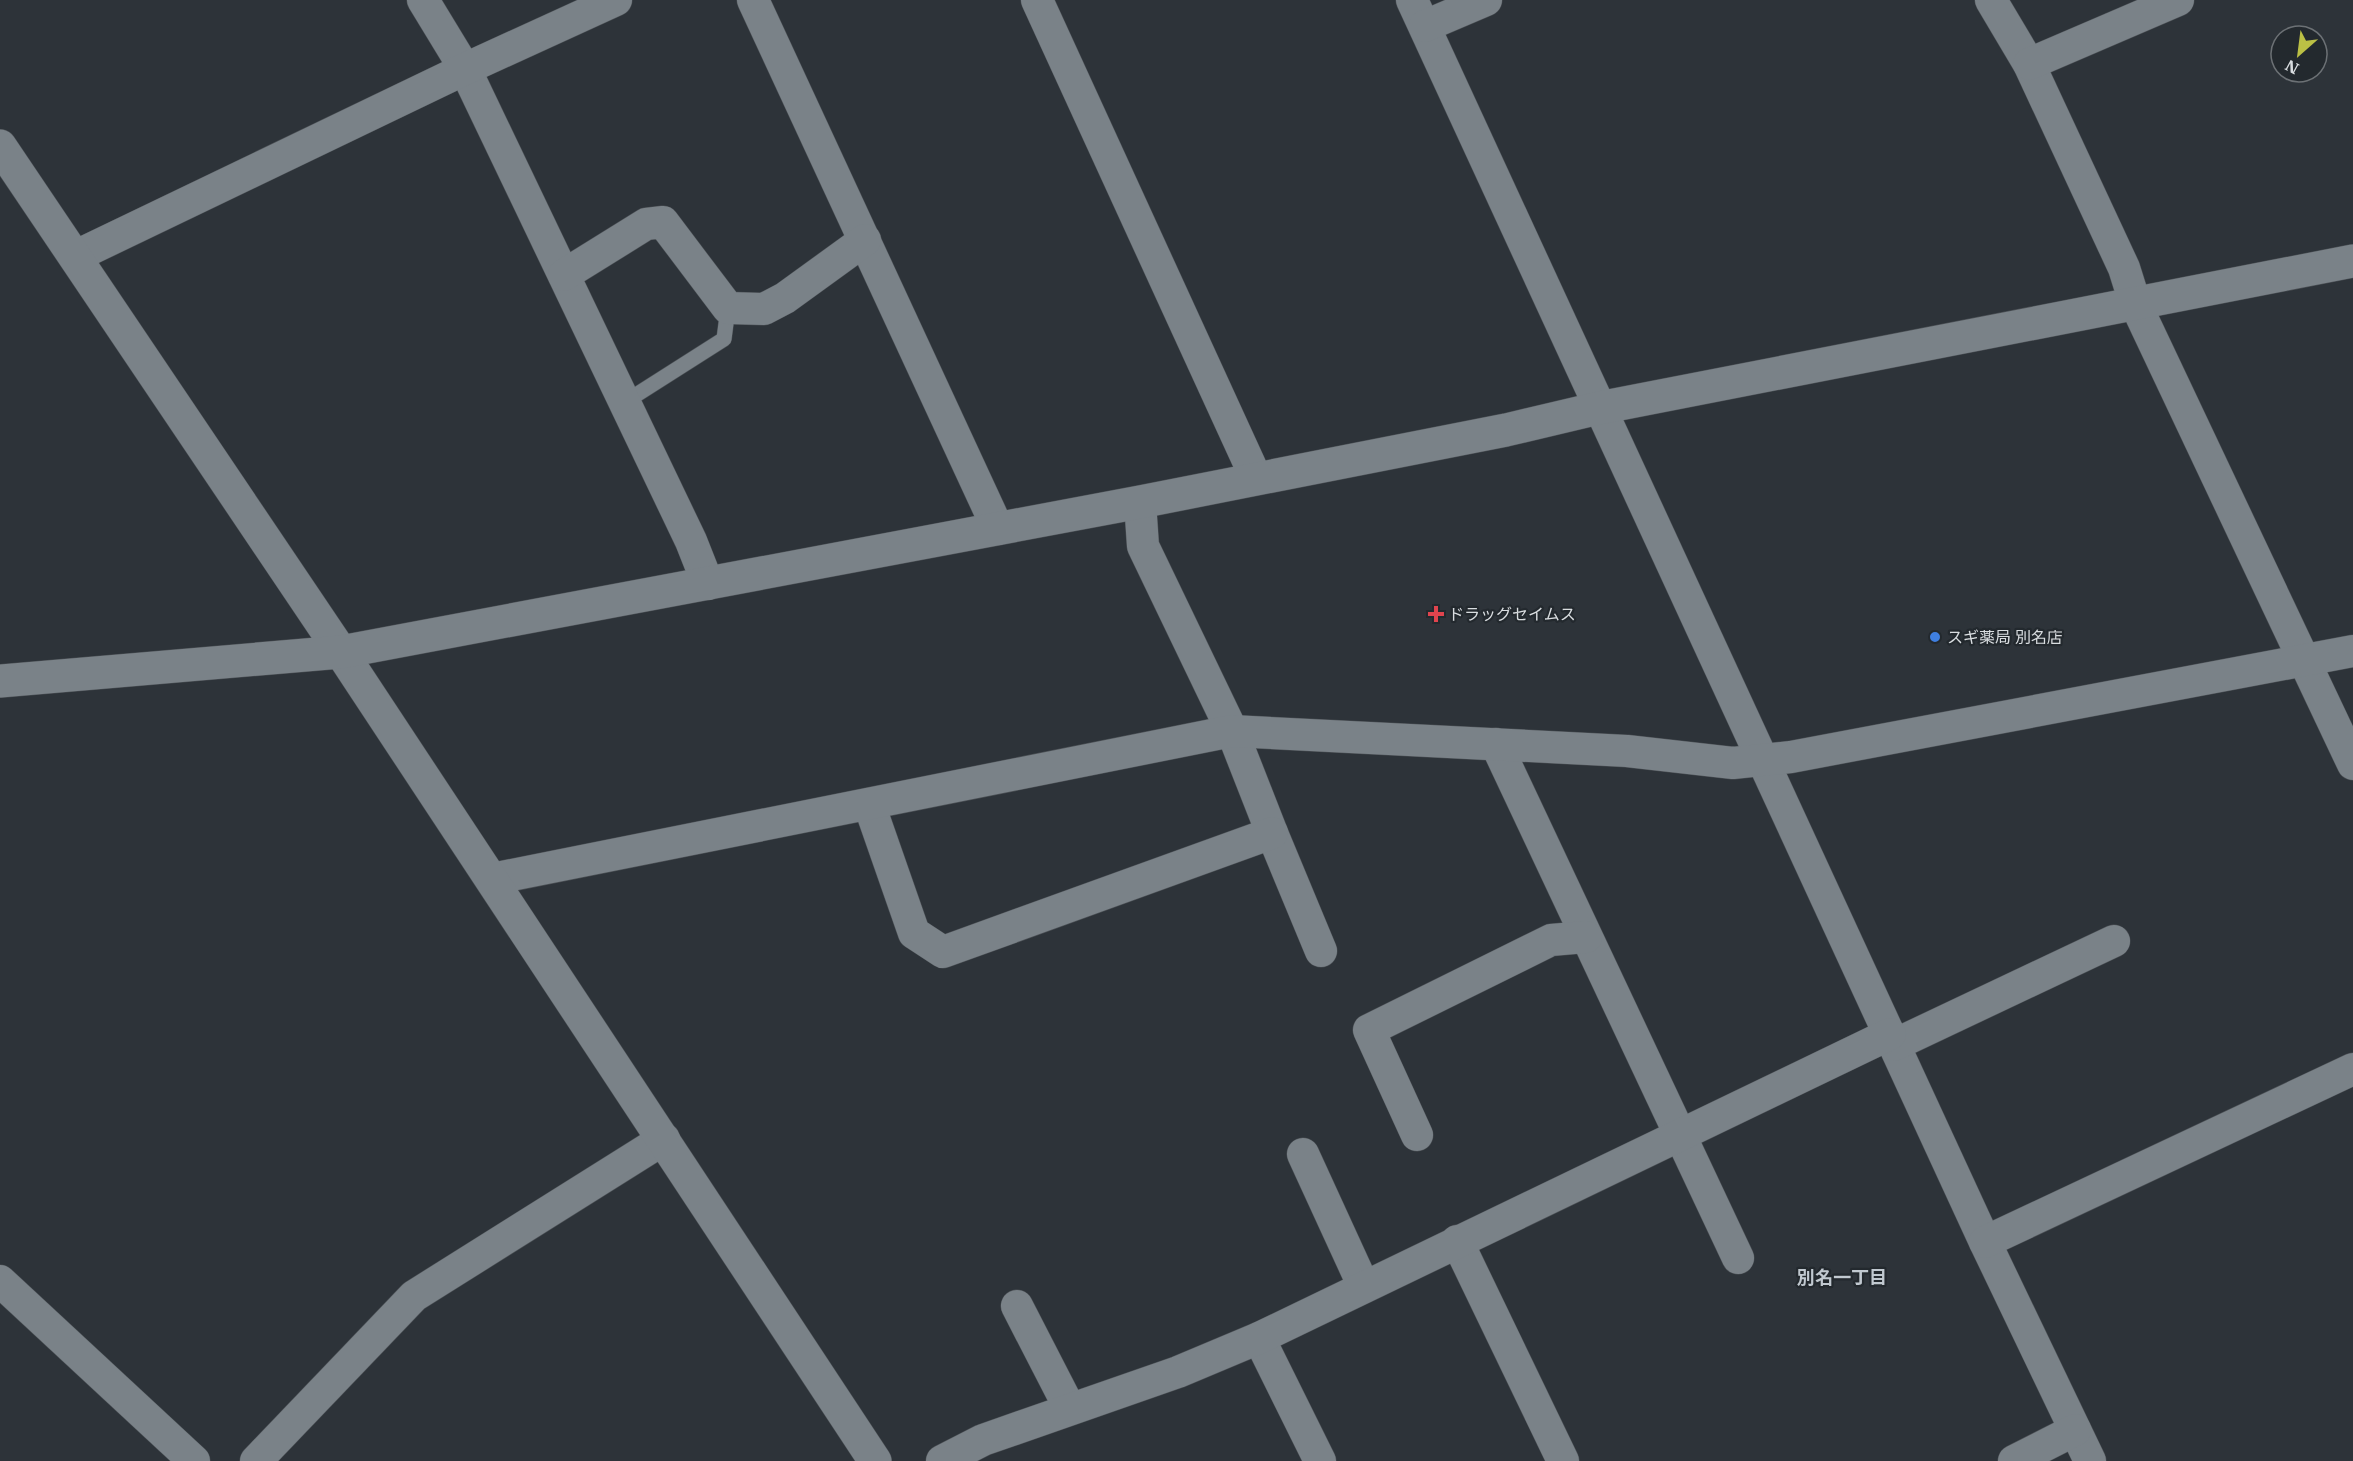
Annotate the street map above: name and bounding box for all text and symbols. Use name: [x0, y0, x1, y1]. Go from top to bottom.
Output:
north arrow: [2269, 24, 2329, 84]
text: N: [2282, 55, 2302, 79]
place label: ドラッグセイムス: [1448, 604, 1576, 624]
marker: ドラッグセイムス: [1429, 607, 1443, 621]
place label: スギ薬局 別名店: [1947, 627, 2063, 647]
marker: スギ薬局 別名店: [1928, 630, 1942, 644]
district label: 別名一丁目: [1797, 1266, 1887, 1289]

